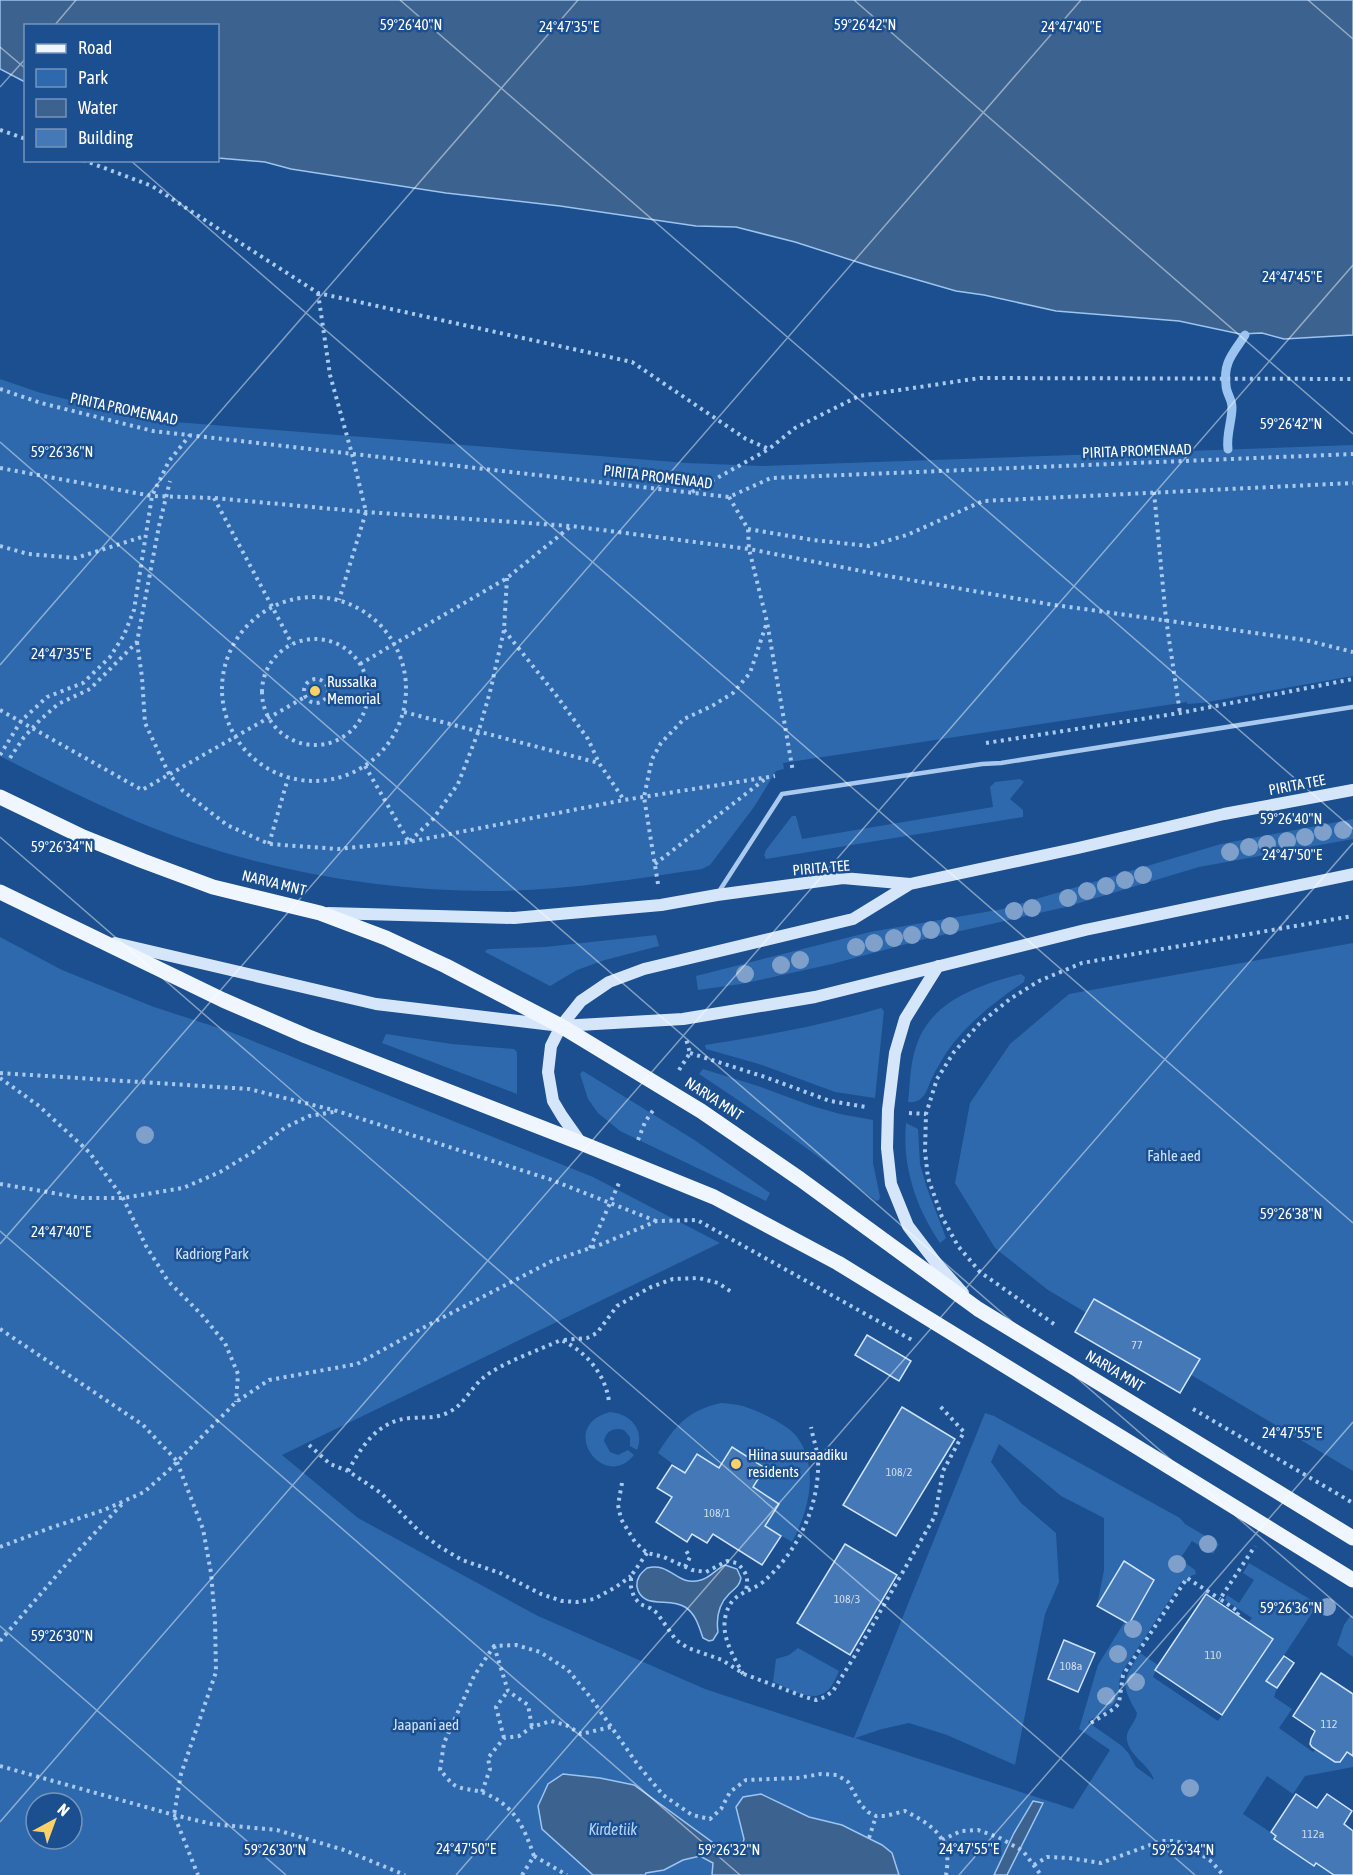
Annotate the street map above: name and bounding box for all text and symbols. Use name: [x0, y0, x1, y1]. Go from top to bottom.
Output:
text: 59°26'40"N: [380, 16, 442, 33]
text: 59°26'42"N: [834, 16, 896, 33]
text: 24°47'35"E: [539, 18, 600, 35]
text: 24°47'40"E: [1041, 18, 1102, 35]
legend: [24, 24, 219, 162]
text: Road: [78, 37, 112, 58]
text: Park: [78, 67, 108, 88]
text: Water: [78, 97, 118, 118]
text: Building: [78, 127, 133, 148]
text: 24°47'45"E: [1262, 268, 1323, 285]
street label: PIRITA PROMENAAD: [69, 389, 180, 428]
text: 59°26'42"N: [1260, 415, 1322, 432]
street label: PIRITA PROMENAAD: [1082, 440, 1192, 461]
text: 59°26'36"N: [31, 443, 93, 460]
street label: PIRITA PROMENAAD: [603, 461, 714, 492]
text: 24°47'35"E: [31, 645, 92, 662]
place label: Russalka Memorial: [327, 673, 381, 707]
marker: Russalka Memorial: [308, 684, 322, 698]
street label: PIRITA TEE: [1267, 771, 1327, 798]
text: 59°26'40"N: [1260, 810, 1322, 827]
text: 59°26'34"N: [31, 838, 93, 855]
text: 24°47'50"E: [1262, 846, 1323, 863]
street label: PIRITA TEE: [792, 856, 851, 878]
street label: NARVA MNT: [240, 866, 308, 899]
street label: NARVA MNT: [682, 1074, 747, 1124]
park label: Fahle aed: [1147, 1147, 1201, 1164]
text: 59°26'38"N: [1260, 1205, 1322, 1222]
text: 24°47'40"E: [31, 1223, 92, 1240]
park label: Kadriorg Park: [175, 1245, 249, 1262]
house number: 77: [1131, 1338, 1143, 1352]
street label: NARVA MNT: [1083, 1346, 1148, 1395]
text: 24°47'55"E: [1262, 1424, 1323, 1441]
place label: Hiina suursaadiku residents: [748, 1446, 848, 1480]
marker: Hiina suursaadiku residents: [729, 1457, 743, 1471]
house number: 108/2: [886, 1465, 912, 1479]
house number: 108/1: [704, 1506, 731, 1520]
house number: 108/3: [834, 1592, 860, 1606]
text: 59°26'36"N: [1260, 1599, 1322, 1616]
text: 59°26'30"N: [31, 1627, 93, 1644]
house number: 110: [1205, 1648, 1222, 1662]
house number: 108a: [1060, 1659, 1082, 1673]
park label: Jaapani aed: [393, 1716, 459, 1733]
house number: 112: [1321, 1717, 1337, 1731]
north arrow: [24, 1791, 84, 1851]
text: N: [54, 1800, 73, 1820]
water label: Kirdetiik: [589, 1820, 638, 1838]
house number: 112a: [1302, 1827, 1324, 1841]
text: 24°47'50"E: [436, 1840, 497, 1857]
text: 24°47'55"E: [939, 1840, 1000, 1857]
text: 59°26'30"N: [244, 1841, 306, 1858]
text: 59°26'32"N: [698, 1841, 760, 1858]
text: 59°26'34"N: [1152, 1841, 1214, 1858]

